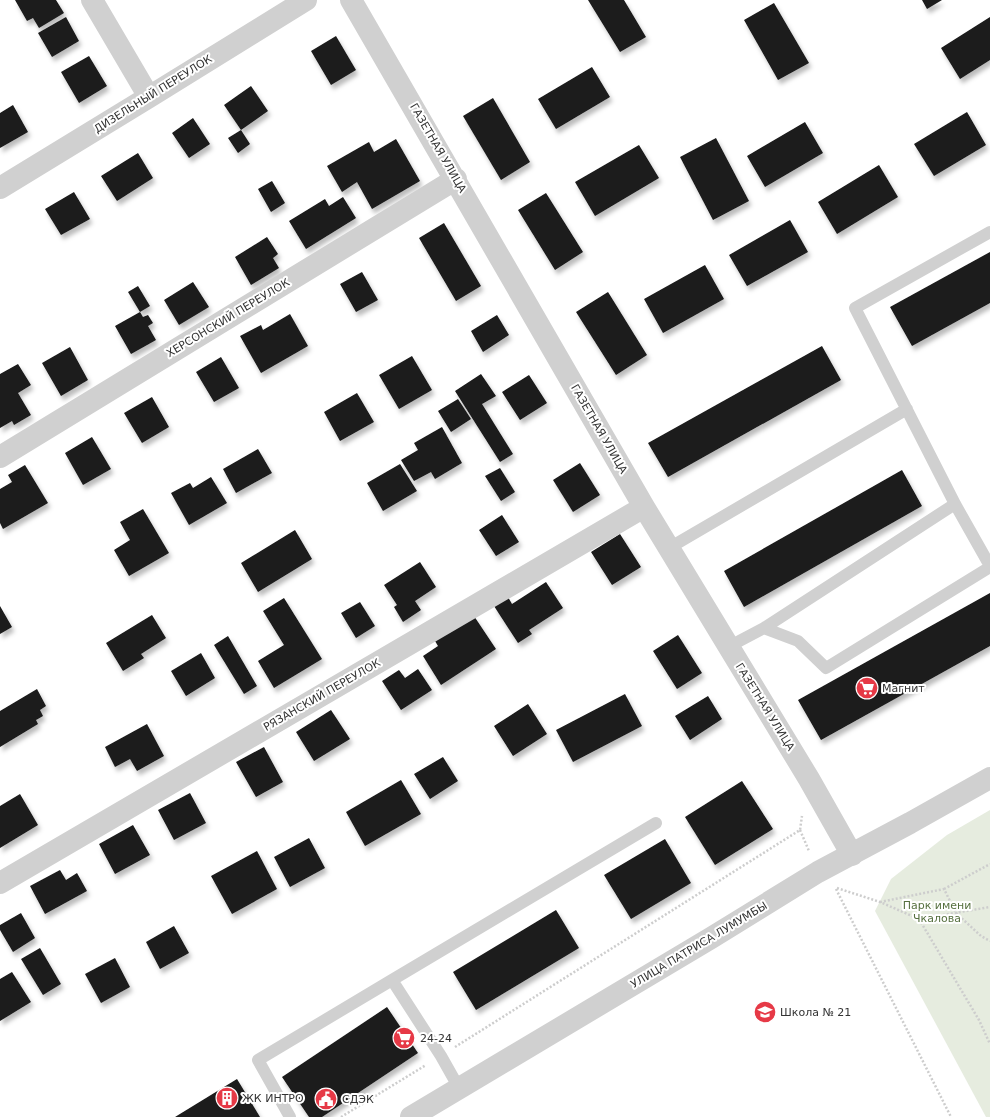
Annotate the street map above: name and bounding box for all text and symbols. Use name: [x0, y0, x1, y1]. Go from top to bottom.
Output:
street label: ДИЗЕЛЬНЫЙ ПЕРЕУЛОК: [92, 52, 215, 136]
street label: ГАЗЕТНАЯ УЛИЦА: [407, 101, 469, 195]
street label: ХЕРСОНСКИЙ ПЕРЕУЛОК: [164, 276, 292, 360]
street label: ГАЗЕТНАЯ УЛИЦА: [568, 382, 630, 476]
street label: РЯЗАНСКИЙ ПЕРЕУЛОК: [261, 656, 383, 734]
street label: ГАЗЕТНАЯ УЛИЦА: [733, 661, 798, 754]
supermarket icon: Магнит: [854, 675, 880, 701]
place label: Магнит: [882, 682, 925, 695]
street label: УЛИЦА ПАТРИСА ЛУМУМБЫ: [628, 899, 770, 991]
park label: Парк имени Чкалова: [903, 899, 971, 925]
school or university icon: Школа № 21: [752, 999, 778, 1025]
place label: Школа № 21: [780, 1006, 851, 1019]
supermarket icon: 24-24: [391, 1025, 417, 1051]
place label: 24-24: [420, 1032, 452, 1045]
building icon: ЖК ИНТРО: [214, 1085, 240, 1111]
public building icon: СДЭК: [313, 1086, 339, 1112]
place label: ЖК ИНТРО: [242, 1092, 304, 1105]
place label: СДЭК: [342, 1093, 374, 1106]

